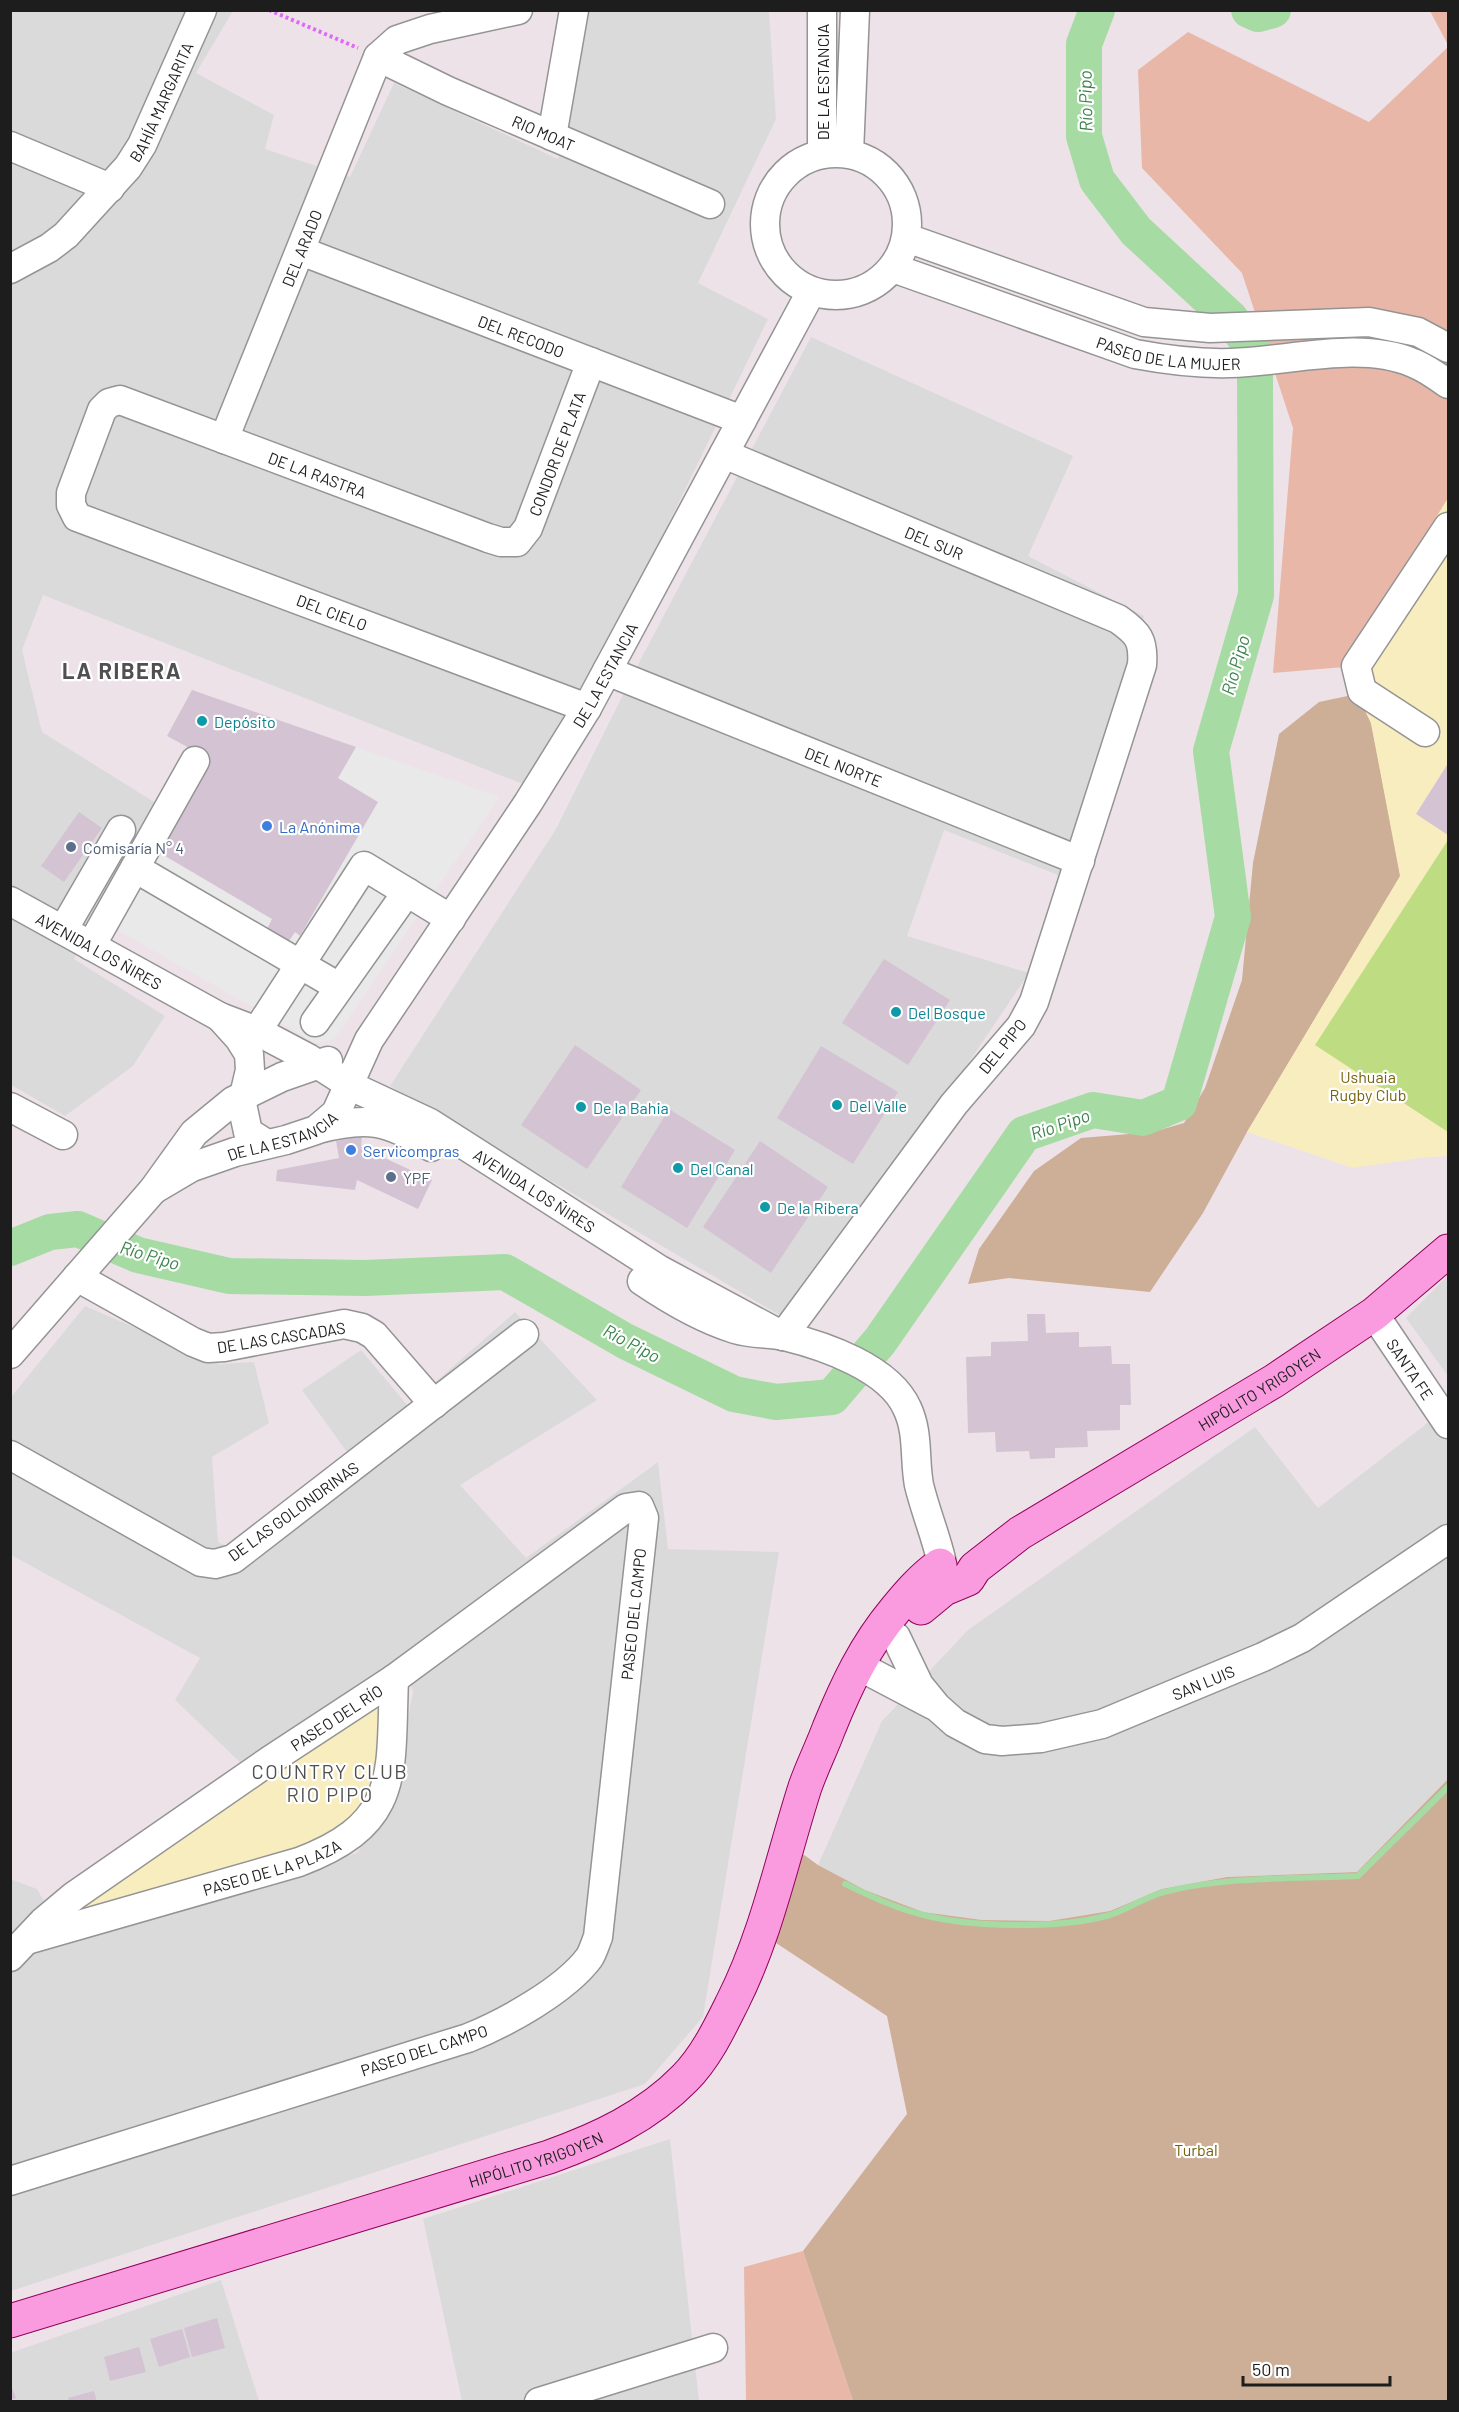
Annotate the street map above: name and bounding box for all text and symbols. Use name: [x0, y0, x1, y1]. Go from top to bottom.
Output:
street label: DE LA ESTANCIA: [813, 23, 832, 140]
street label: BAHÍA MARGARITA: [125, 39, 196, 165]
water label: Río Pipo: [1073, 70, 1097, 132]
street label: RIO MOAT: [509, 110, 578, 154]
street label: DEL ARADO: [277, 207, 325, 289]
street label: DEL RECODO: [476, 310, 567, 361]
street label: PASEO DE LA MUJER: [1094, 332, 1241, 373]
street label: CONDOR DE PLATA: [524, 388, 589, 518]
street label: DE LA RASTRA: [266, 447, 370, 501]
street label: DEL SUR: [902, 521, 966, 563]
street label: DEL CIELO: [294, 590, 370, 634]
street label: DE LA ESTANCIA: [568, 619, 641, 731]
water label: Río Pipo: [1216, 633, 1254, 697]
district label: LA RIBERA: [62, 657, 182, 683]
place label: Depósito: [214, 712, 276, 731]
marker: Depósito: [195, 714, 209, 728]
street label: DEL NORTE: [802, 742, 885, 790]
place label: La Anónima: [279, 817, 360, 836]
marker: La Anónima: [260, 819, 274, 833]
place label: Comisaría N° 4: [83, 838, 184, 857]
marker: Comisaría N° 4: [64, 840, 78, 854]
street label: AVENIDA LOS ÑIRES: [33, 908, 165, 993]
place label: Del Bosque: [908, 1003, 986, 1022]
marker: Del Bosque: [889, 1005, 903, 1019]
street label: DEL PIPO: [974, 1015, 1030, 1077]
park label: Ushuaia Rugby Club: [1330, 1067, 1406, 1104]
place label: Del Valle: [849, 1096, 907, 1115]
place label: De la Bahia: [593, 1098, 669, 1117]
marker: Del Valle: [830, 1098, 844, 1112]
marker: De la Bahia: [574, 1100, 588, 1114]
water label: Río Pipo: [1027, 1104, 1093, 1144]
street label: DE LA ESTANCIA: [224, 1107, 341, 1164]
place label: Servicompras: [363, 1141, 460, 1160]
marker: Servicompras: [344, 1143, 358, 1157]
street label: AVENIDA LOS ÑIRES: [470, 1144, 599, 1236]
place label: Del Canal: [690, 1159, 754, 1178]
marker: Del Canal: [671, 1161, 685, 1175]
place label: YPF: [403, 1168, 430, 1187]
marker: YPF: [384, 1170, 398, 1184]
place label: De la Ribera: [777, 1198, 859, 1217]
marker: De la Ribera: [758, 1200, 772, 1214]
water label: Río Pipo: [117, 1236, 183, 1274]
street label: DE LAS CASCADAS: [215, 1317, 347, 1357]
water label: Río Pipo: [600, 1319, 664, 1367]
street label: SANTA FE: [1383, 1334, 1438, 1403]
street label: HIPÓLITO YRIGOYEN: [1194, 1343, 1324, 1434]
street label: DE LAS GOLONDRINAS: [224, 1457, 362, 1565]
street label: PASEO DEL CAMPO: [617, 1547, 649, 1681]
street label: SAN LUIS: [1169, 1660, 1237, 1703]
street label: PASEO DEL RÍO: [286, 1680, 386, 1754]
district label: COUNTRY CLUB RIO PIPO: [252, 1759, 408, 1806]
street label: PASEO DE LA PLAZA: [201, 1835, 344, 1899]
street label: PASEO DEL CAMPO: [358, 2020, 490, 2080]
street label: HIPÓLITO YRIGOYEN: [466, 2127, 606, 2190]
park label: Turbal: [1174, 2140, 1218, 2159]
scale bar: [1243, 2349, 1390, 2387]
text: 50 m: [1252, 2358, 1290, 2380]

